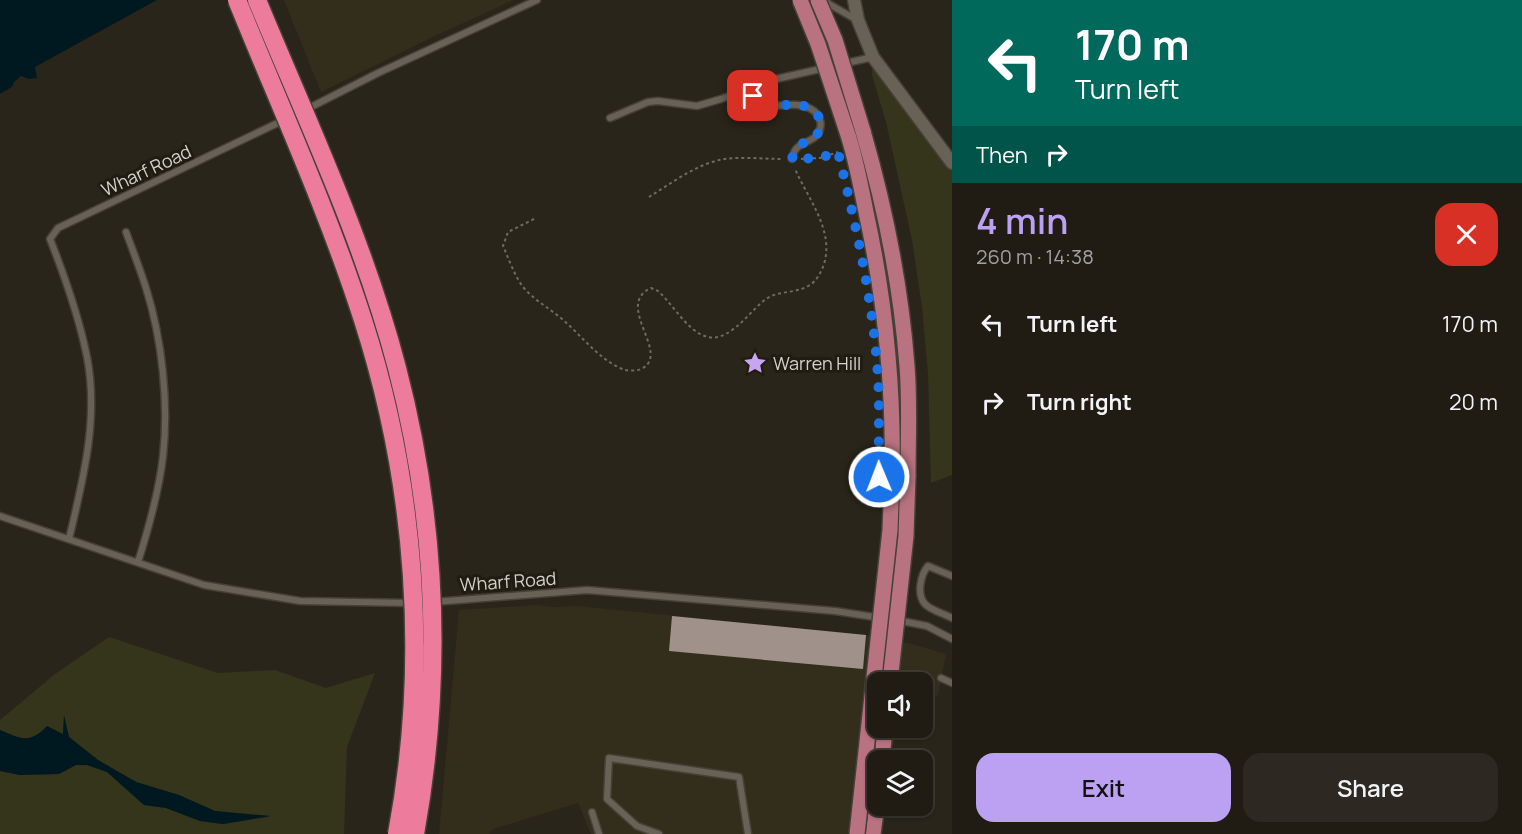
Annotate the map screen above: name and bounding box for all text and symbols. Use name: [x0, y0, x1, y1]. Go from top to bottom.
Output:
text: 170 m: [1075, 15, 1190, 73]
icon: left: [976, 24, 1054, 102]
pin: [727, 70, 778, 121]
text: Turn left: [1075, 70, 1179, 107]
icon: arrive: [736, 79, 769, 112]
icon: right: [1040, 138, 1073, 171]
street label: Wharf Road: [97, 139, 195, 201]
text: Then: [976, 140, 1028, 170]
text: 4 min: [976, 196, 1068, 245]
button: close: [1435, 203, 1498, 266]
text: 260 m · 14:38: [976, 243, 1094, 270]
icon: left: [976, 308, 1009, 341]
text: Turn left: [1027, 309, 1117, 339]
text: 170 m: [1442, 309, 1498, 339]
place icon: Warren Hill: [742, 350, 768, 376]
place label: Warren Hill: [773, 351, 861, 375]
icon: right: [976, 386, 1009, 419]
text: Turn right: [1027, 387, 1132, 417]
text: 20 m: [1449, 387, 1498, 417]
position arrow: [847, 445, 911, 509]
street label: Wharf Road: [459, 566, 557, 596]
map controls: [867, 672, 933, 816]
button: sound: [867, 672, 933, 738]
button: layers: [867, 750, 933, 816]
button: Exit: [976, 753, 1231, 822]
button: Share: [1243, 753, 1498, 822]

